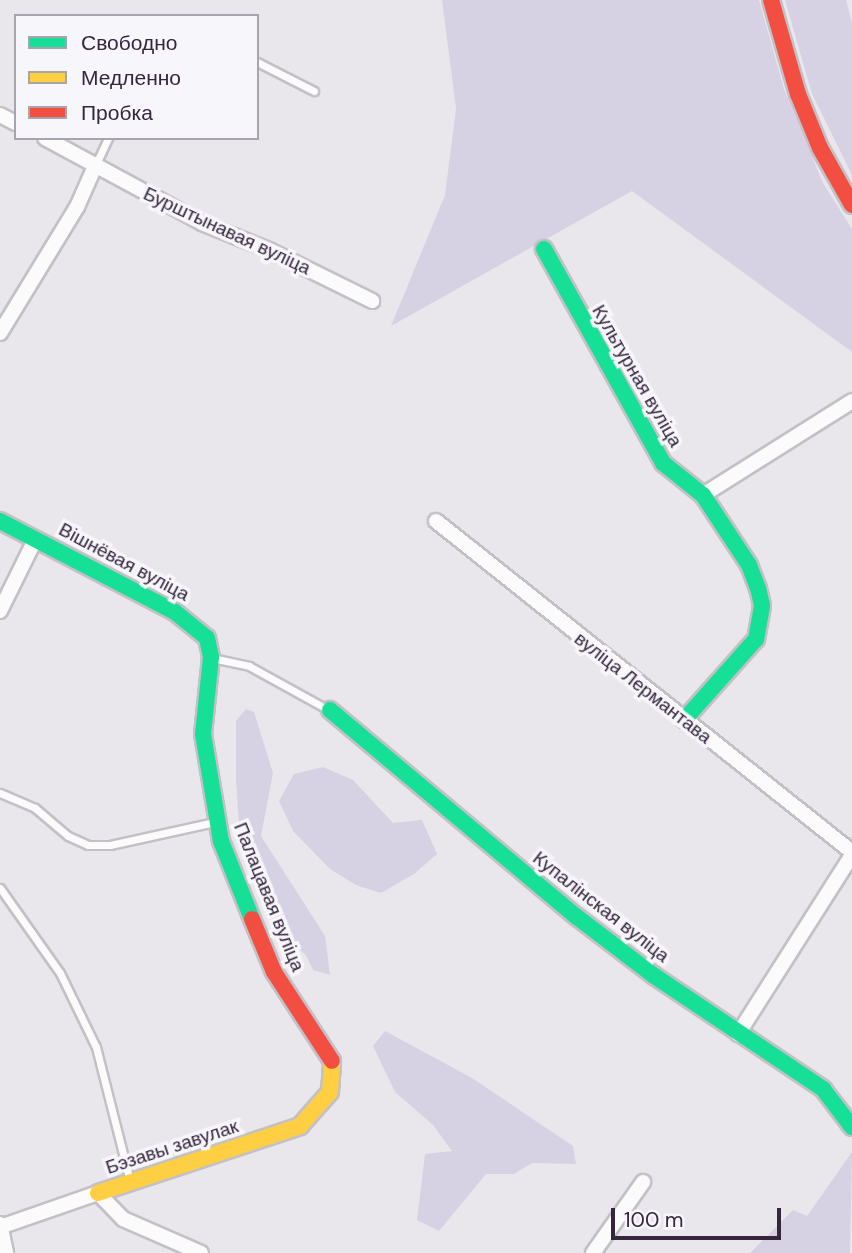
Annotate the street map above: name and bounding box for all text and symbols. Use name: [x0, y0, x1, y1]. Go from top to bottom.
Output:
legend: [14, 14, 259, 140]
text: Свободно: [81, 29, 178, 57]
text: Медленно: [81, 64, 181, 92]
text: Пробка: [81, 99, 153, 127]
street label: Бурштынавая вуліца: [140, 182, 314, 280]
street label: Культурная вуліца: [587, 301, 687, 451]
street label: Вішнёвая вуліца: [55, 518, 193, 606]
street label: вуліца Лермантава: [570, 627, 716, 749]
street label: Палацавая вуліца: [229, 819, 309, 975]
street label: Купалінская вуліца: [528, 847, 674, 967]
street label: Бэзавы завулак: [103, 1115, 241, 1179]
scale bar: [614, 1194, 784, 1238]
text: 100 m: [624, 1206, 684, 1234]

